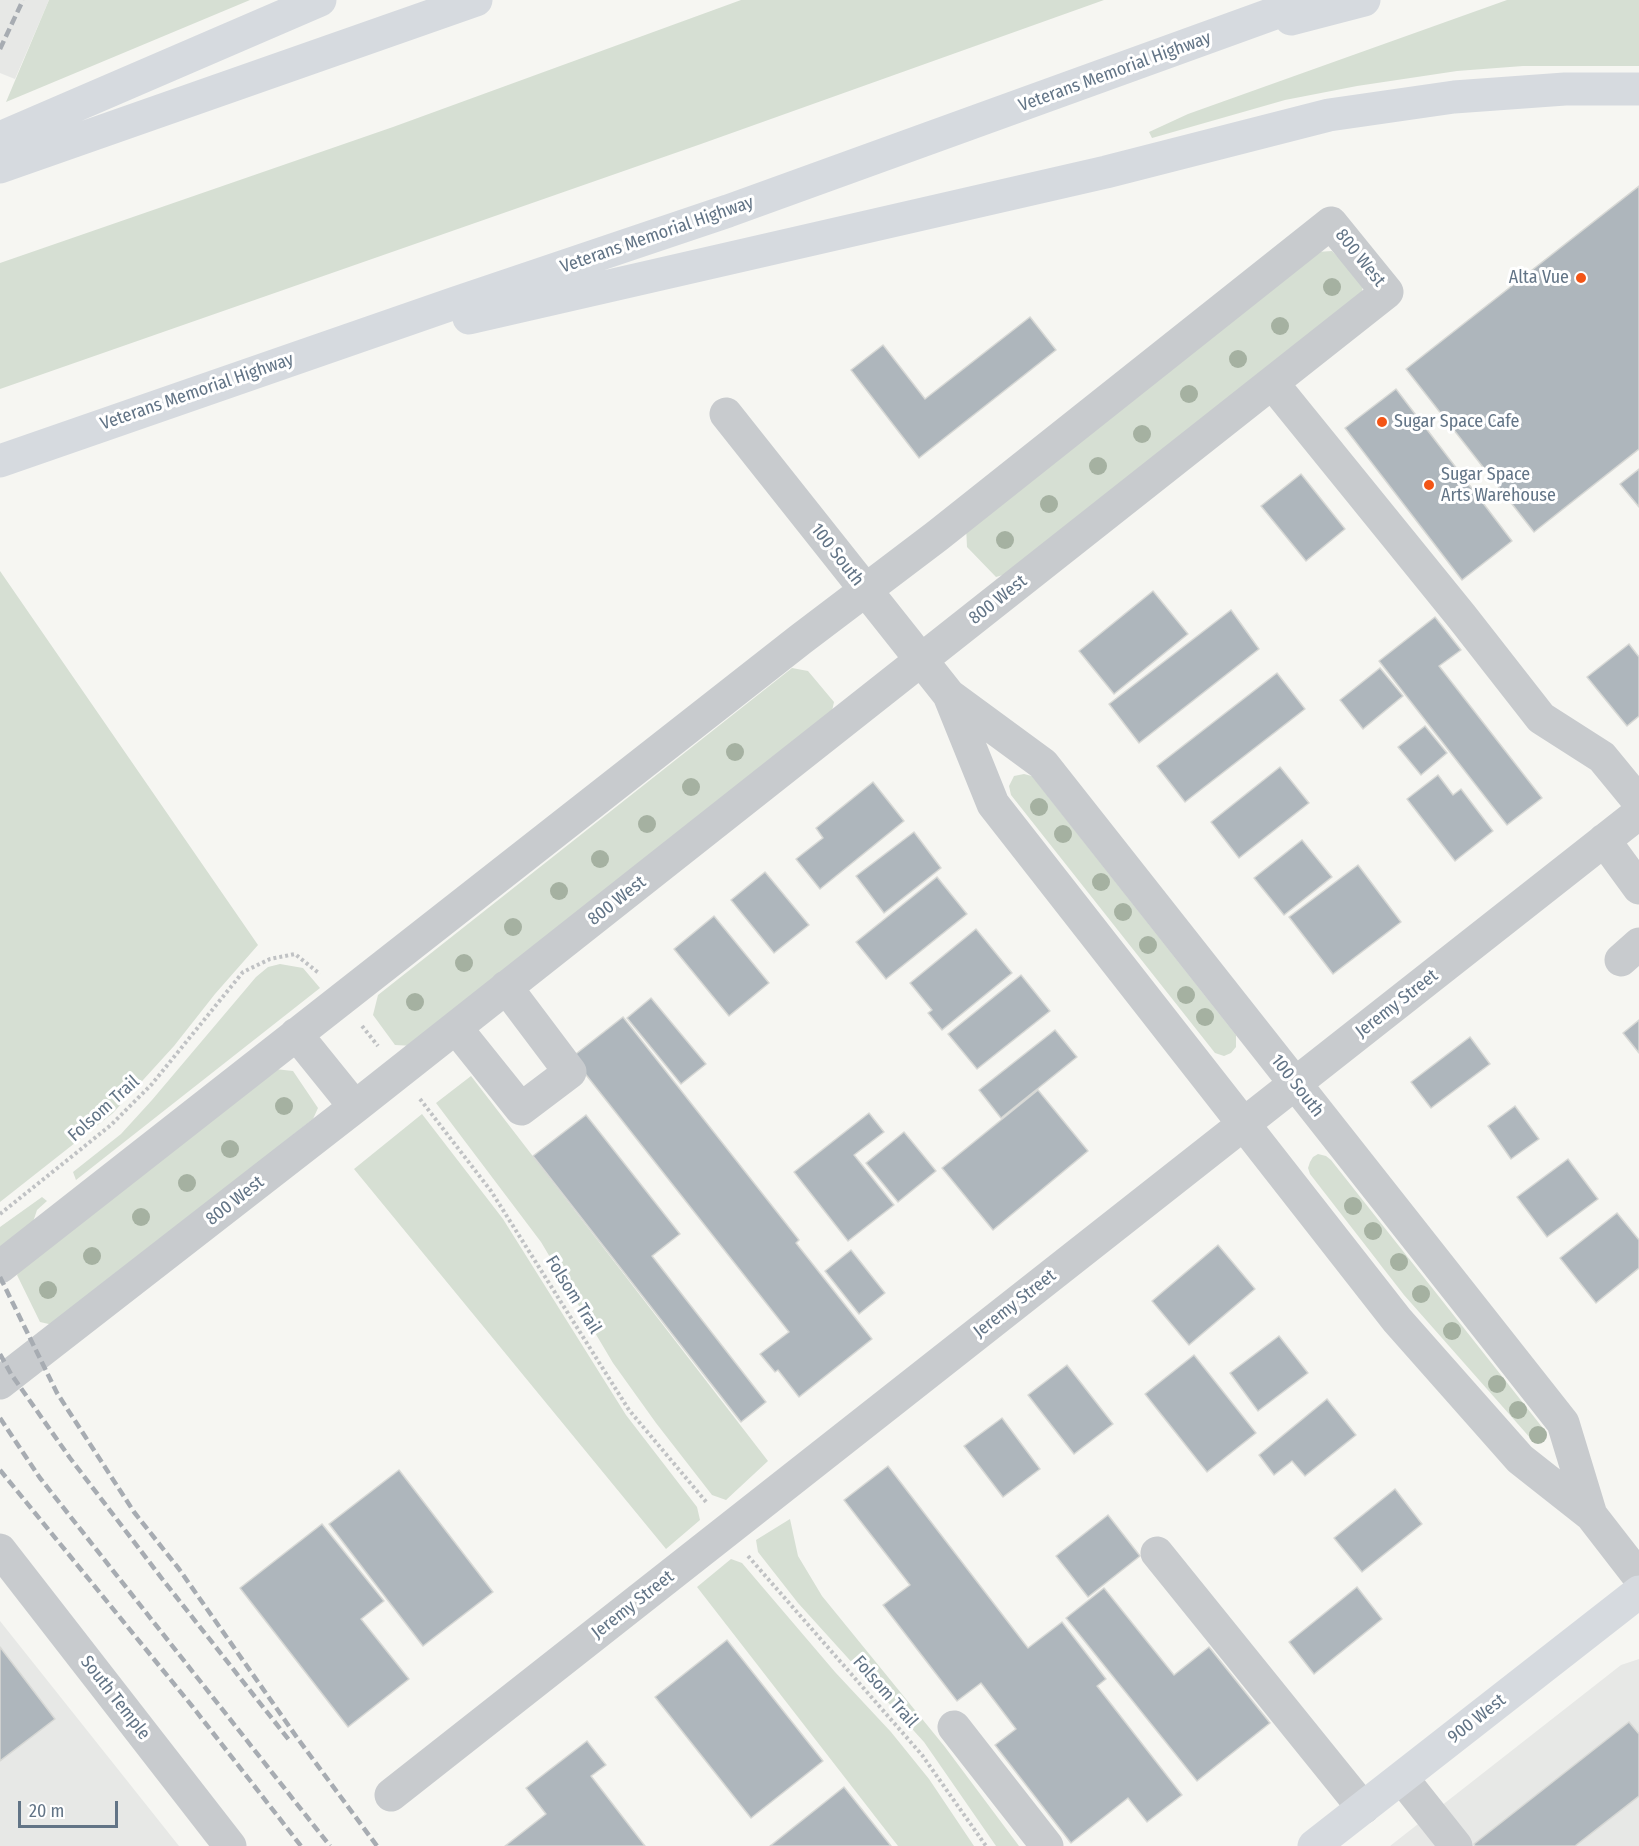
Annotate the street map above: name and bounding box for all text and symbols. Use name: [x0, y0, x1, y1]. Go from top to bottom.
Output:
street label: Veterans Memorial Highway: [1016, 27, 1214, 117]
street label: Veterans Memorial Highway: [558, 192, 756, 278]
street label: 800 West: [1330, 225, 1390, 291]
place label: Alta Vue: [1509, 267, 1569, 289]
marker: Alta Vue: [1574, 271, 1588, 285]
street label: Veterans Memorial Highway: [98, 349, 296, 435]
place label: Sugar Space Cafe: [1394, 411, 1519, 433]
marker: Sugar Space Cafe: [1375, 415, 1389, 429]
place label: Sugar Space Arts Warehouse: [1441, 464, 1556, 506]
marker: Sugar Space Arts Warehouse: [1422, 478, 1436, 492]
street label: 100 South: [806, 520, 868, 590]
street label: 800 West: [965, 571, 1031, 629]
street label: 800 West: [584, 872, 650, 930]
street label: Jeremy Street: [1351, 965, 1443, 1043]
street label: 100 South: [1266, 1051, 1328, 1121]
street label: Folsom Trail: [64, 1071, 144, 1147]
street label: 800 West: [202, 1172, 268, 1230]
street label: Folsom Trail: [540, 1252, 606, 1338]
street label: Jeremy Street: [969, 1265, 1061, 1343]
street label: Jeremy Street: [587, 1566, 679, 1644]
street label: South Temple: [76, 1652, 154, 1744]
street label: Folsom Trail: [848, 1652, 922, 1732]
street label: 900 West: [1444, 1690, 1510, 1748]
scale bar: [21, 1789, 122, 1827]
text: 20 m: [29, 1800, 64, 1822]

